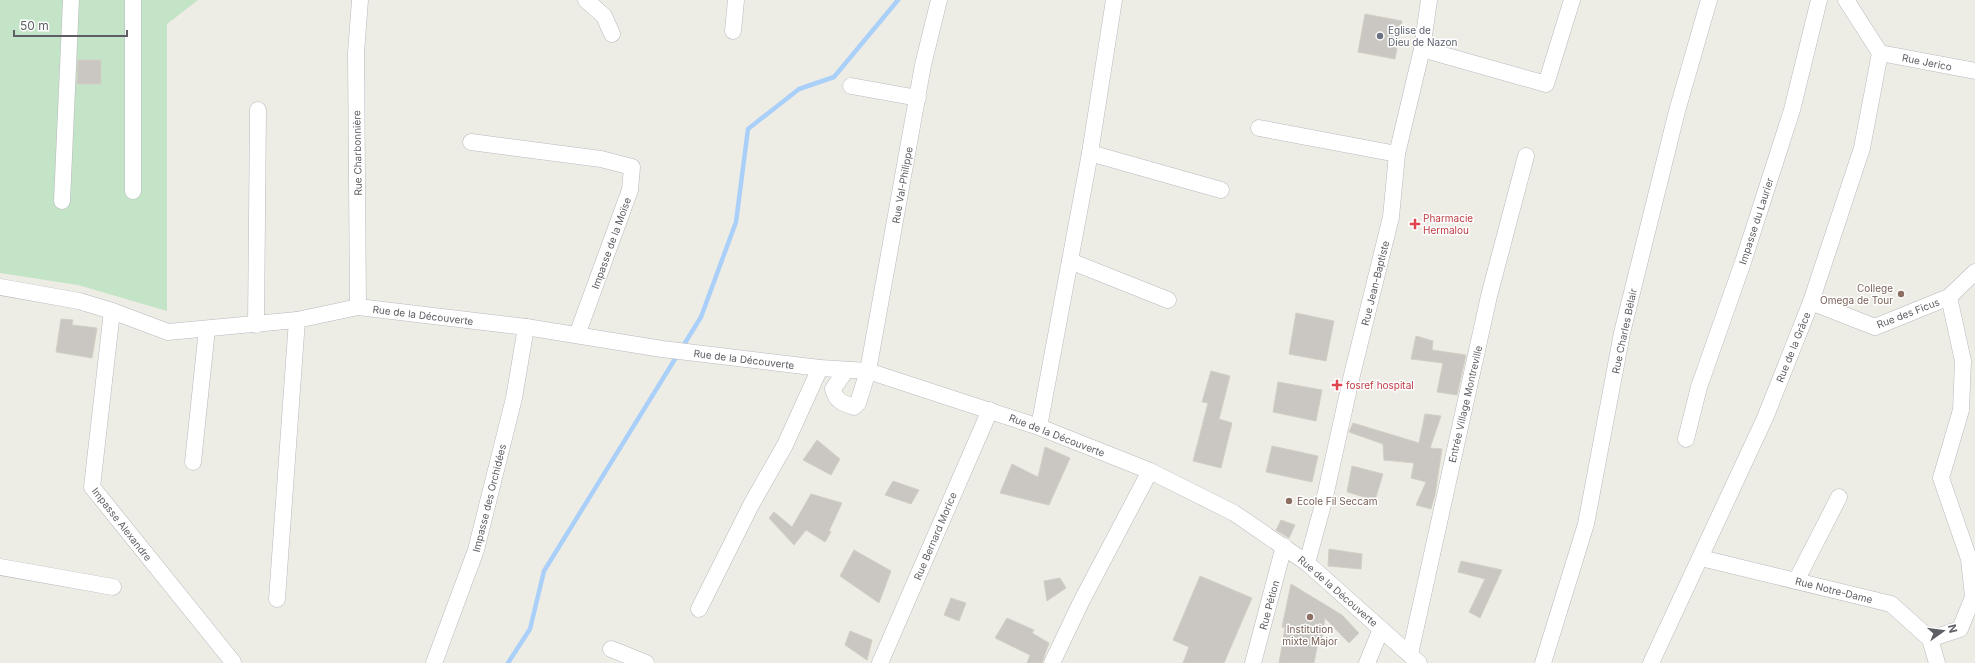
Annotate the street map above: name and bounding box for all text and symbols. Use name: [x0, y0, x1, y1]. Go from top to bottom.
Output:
scale bar: [14, 12, 127, 38]
text: 50 m: [20, 18, 49, 33]
place label: Eglise de Dieu de Nazon: [1388, 24, 1457, 48]
marker: Eglise de Dieu de Nazon: [1375, 31, 1385, 41]
street label: Rue Jerico: [1901, 51, 1953, 73]
street label: Rue Charbonnière: [350, 110, 364, 196]
street label: Rue Val-Philippe: [889, 146, 915, 224]
street label: Impasse du Laurier: [1736, 176, 1776, 266]
street label: Impasse de la Moïse: [589, 195, 633, 290]
place label: Pharmacie Hermalou: [1423, 212, 1473, 236]
marker: Pharmacie Hermalou: [1410, 219, 1420, 229]
street label: Rue Jean-Baptiste: [1359, 239, 1391, 327]
place label: College Omega de Tour: [1820, 282, 1893, 306]
street label: Rue Charles Bélair: [1609, 287, 1639, 375]
marker: College Omega de Tour: [1896, 289, 1906, 299]
street label: Rue des Ficus: [1875, 296, 1941, 330]
street label: Rue de la Découverte: [372, 303, 474, 327]
street label: Rue de la Grâce: [1773, 310, 1813, 384]
street label: Entrée Village Montreville: [1446, 344, 1484, 464]
street label: Rue de la Découverte: [693, 347, 795, 371]
marker: fosref hospital: [1331, 379, 1343, 391]
place label: fosref hospital: [1346, 379, 1414, 391]
street label: Rue de la Découverte: [1007, 411, 1107, 459]
street label: Impasse des Orchidées: [470, 443, 508, 553]
street label: Impasse Alexandre: [90, 485, 155, 563]
street label: Rue Bernard Morice: [911, 490, 959, 582]
place label: Ecole Fil Seccam: [1297, 495, 1378, 507]
marker: Ecole Fil Seccam: [1284, 496, 1294, 506]
street label: Rue de la Découverte: [1296, 553, 1380, 629]
street label: Rue Notre-Dame: [1794, 575, 1874, 605]
street label: Rue Pétion: [1257, 579, 1281, 631]
north arrow: [1923, 611, 1963, 651]
marker: Institution mixte Major: [1305, 612, 1315, 622]
place label: Institution mixte Major: [1282, 623, 1338, 647]
text: N: [1945, 623, 1961, 634]

